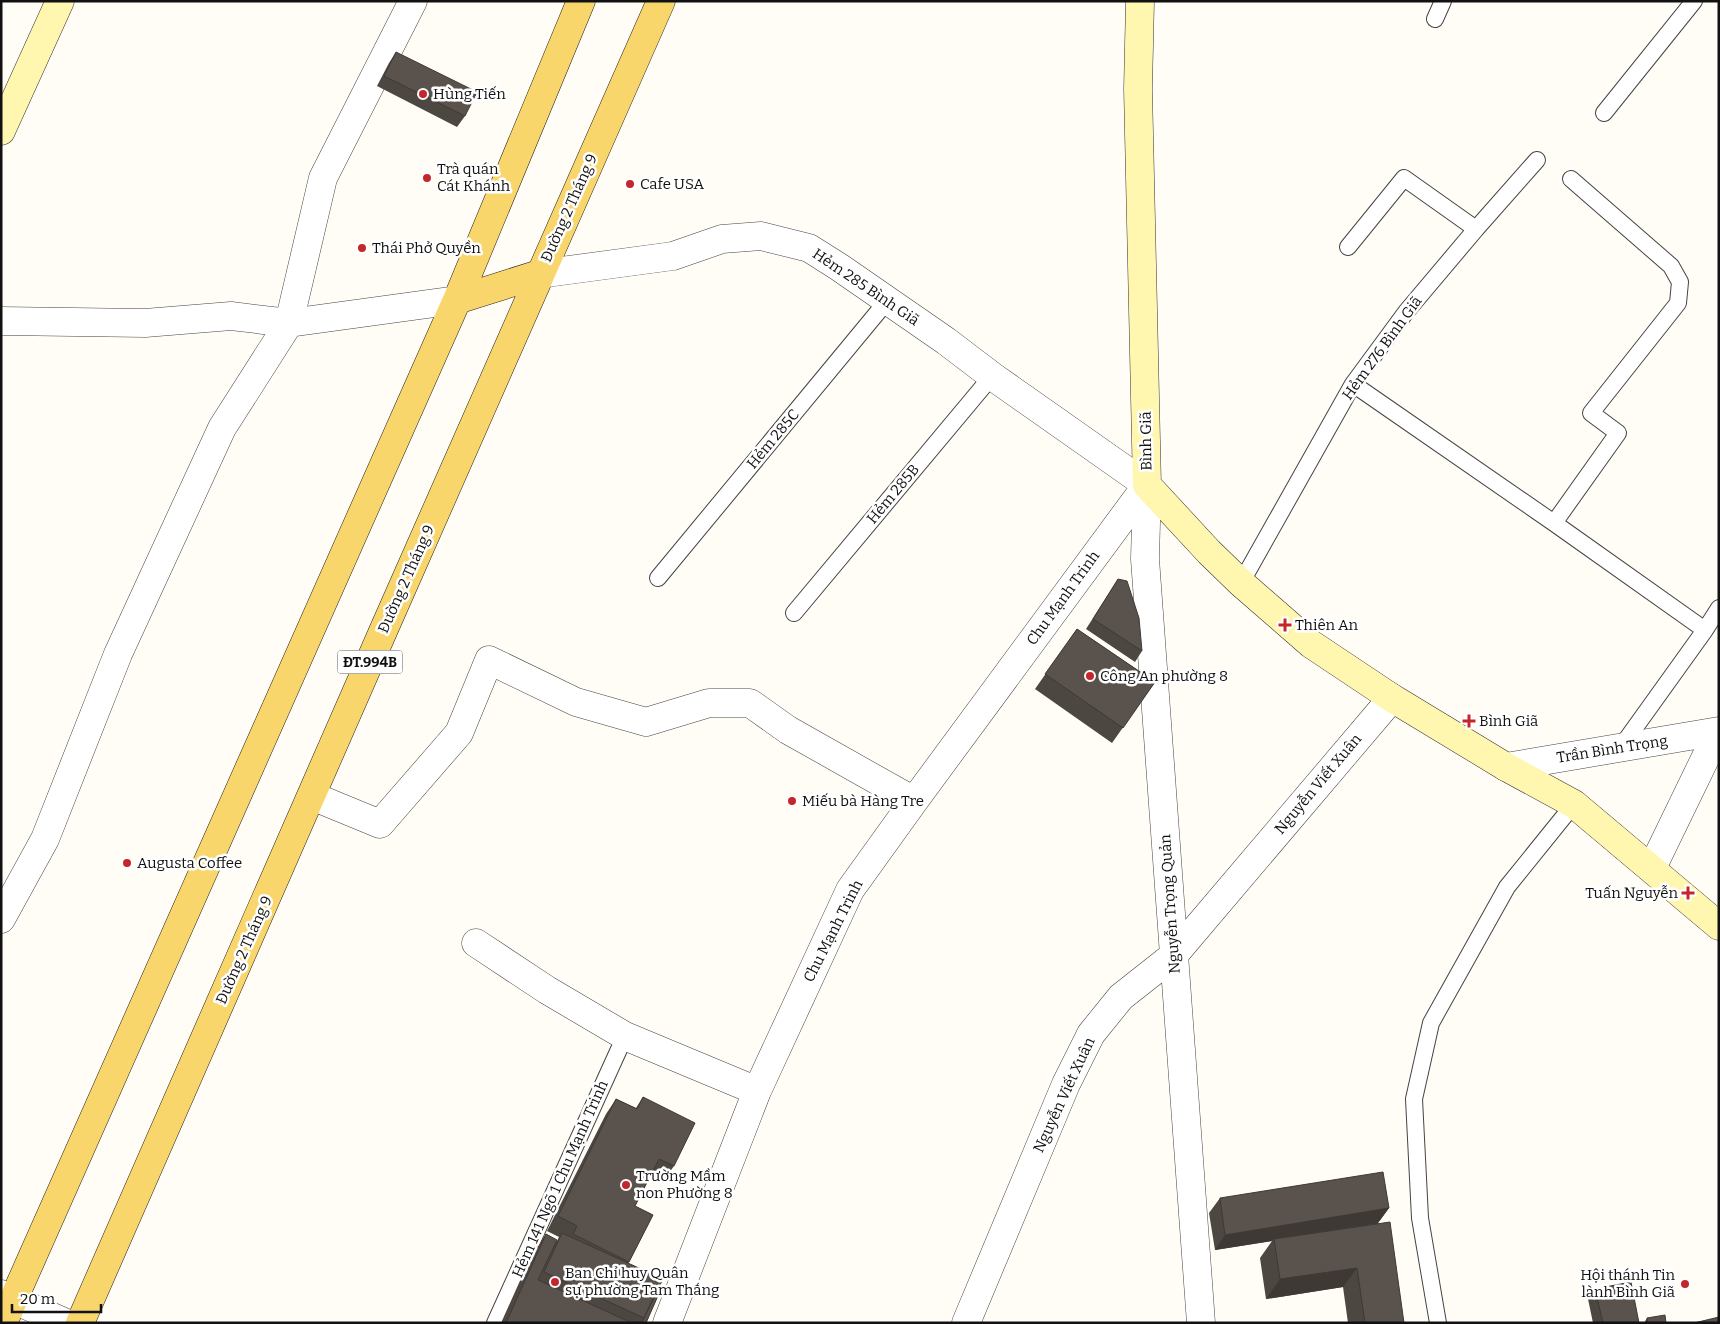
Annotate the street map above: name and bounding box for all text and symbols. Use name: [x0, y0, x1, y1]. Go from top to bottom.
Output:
place label: Hùng Tiến: [433, 85, 506, 103]
marker: Hùng Tiến: [417, 88, 429, 100]
street label: Đường 2 Tháng 9: [537, 151, 601, 265]
place label: Trà quán Cát Khánh: [437, 160, 511, 195]
marker: Trà quán Cát Khánh: [421, 172, 433, 184]
place label: Cafe USA: [640, 175, 705, 193]
marker: Cafe USA: [624, 178, 636, 190]
place label: Thái Phở Quyền: [372, 239, 481, 257]
marker: Thái Phở Quyền: [356, 242, 368, 254]
street label: Hẻm 285 Bình Giã: [809, 245, 923, 329]
street label: Hẻm 276 Bình Giã: [1338, 293, 1426, 403]
street label: Hẻm 285C: [743, 406, 803, 472]
street label: Bình Giã: [1136, 411, 1156, 471]
street label: Hẻm 285B: [863, 461, 923, 527]
street label: Đường 2 Tháng 9: [374, 522, 438, 636]
street label: Chu Mạnh Trinh: [1023, 547, 1104, 649]
place label: Thiên An: [1295, 616, 1358, 634]
marker: Thiên An: [1279, 619, 1291, 631]
road number: ĐT.994B: [338, 650, 402, 674]
place label: Công An phường 8: [1100, 667, 1228, 685]
marker: Công An phường 8: [1084, 670, 1096, 682]
place label: Bình Giã: [1479, 712, 1538, 730]
marker: Bình Giã: [1463, 715, 1475, 727]
street label: Nguyễn Viết Xuân: [1271, 730, 1365, 838]
street label: Trần Bình Trọng: [1555, 731, 1669, 767]
place label: Miếu bà Hàng Tre: [802, 792, 924, 810]
marker: Miếu bà Hàng Tre: [786, 795, 798, 807]
street label: Nguyễn Trọng Quản: [1156, 833, 1184, 974]
place label: Augusta Coffee: [137, 854, 242, 872]
marker: Augusta Coffee: [121, 857, 133, 869]
street label: Chu Mạnh Trinh: [800, 876, 867, 985]
place label: Tuấn Nguyễn: [1585, 884, 1679, 902]
marker: Tuấn Nguyễn: [1682, 887, 1694, 899]
street label: Đường 2 Tháng 9: [212, 893, 276, 1007]
street label: Nguyễn Viết Xuân: [1029, 1034, 1099, 1156]
street label: Hẻm 141 Ngõ 1 Chu Mạnh Trinh: [508, 1077, 612, 1280]
place label: Trường Mầm non Phường 8: [636, 1167, 733, 1202]
marker: Trường Mầm non Phường 8: [620, 1179, 632, 1191]
place label: Ban Chỉ huy Quân sự phường Tam Thắng: [565, 1264, 719, 1299]
place label: Hội thánh Tin lành Bình Giã: [1580, 1266, 1675, 1301]
marker: Ban Chỉ huy Quân sự phường Tam Thắng: [549, 1276, 561, 1288]
marker: Hội thánh Tin lành Bình Giã: [1679, 1278, 1691, 1290]
scale bar: [12, 1282, 101, 1314]
text: 20 m: [20, 1290, 56, 1308]

